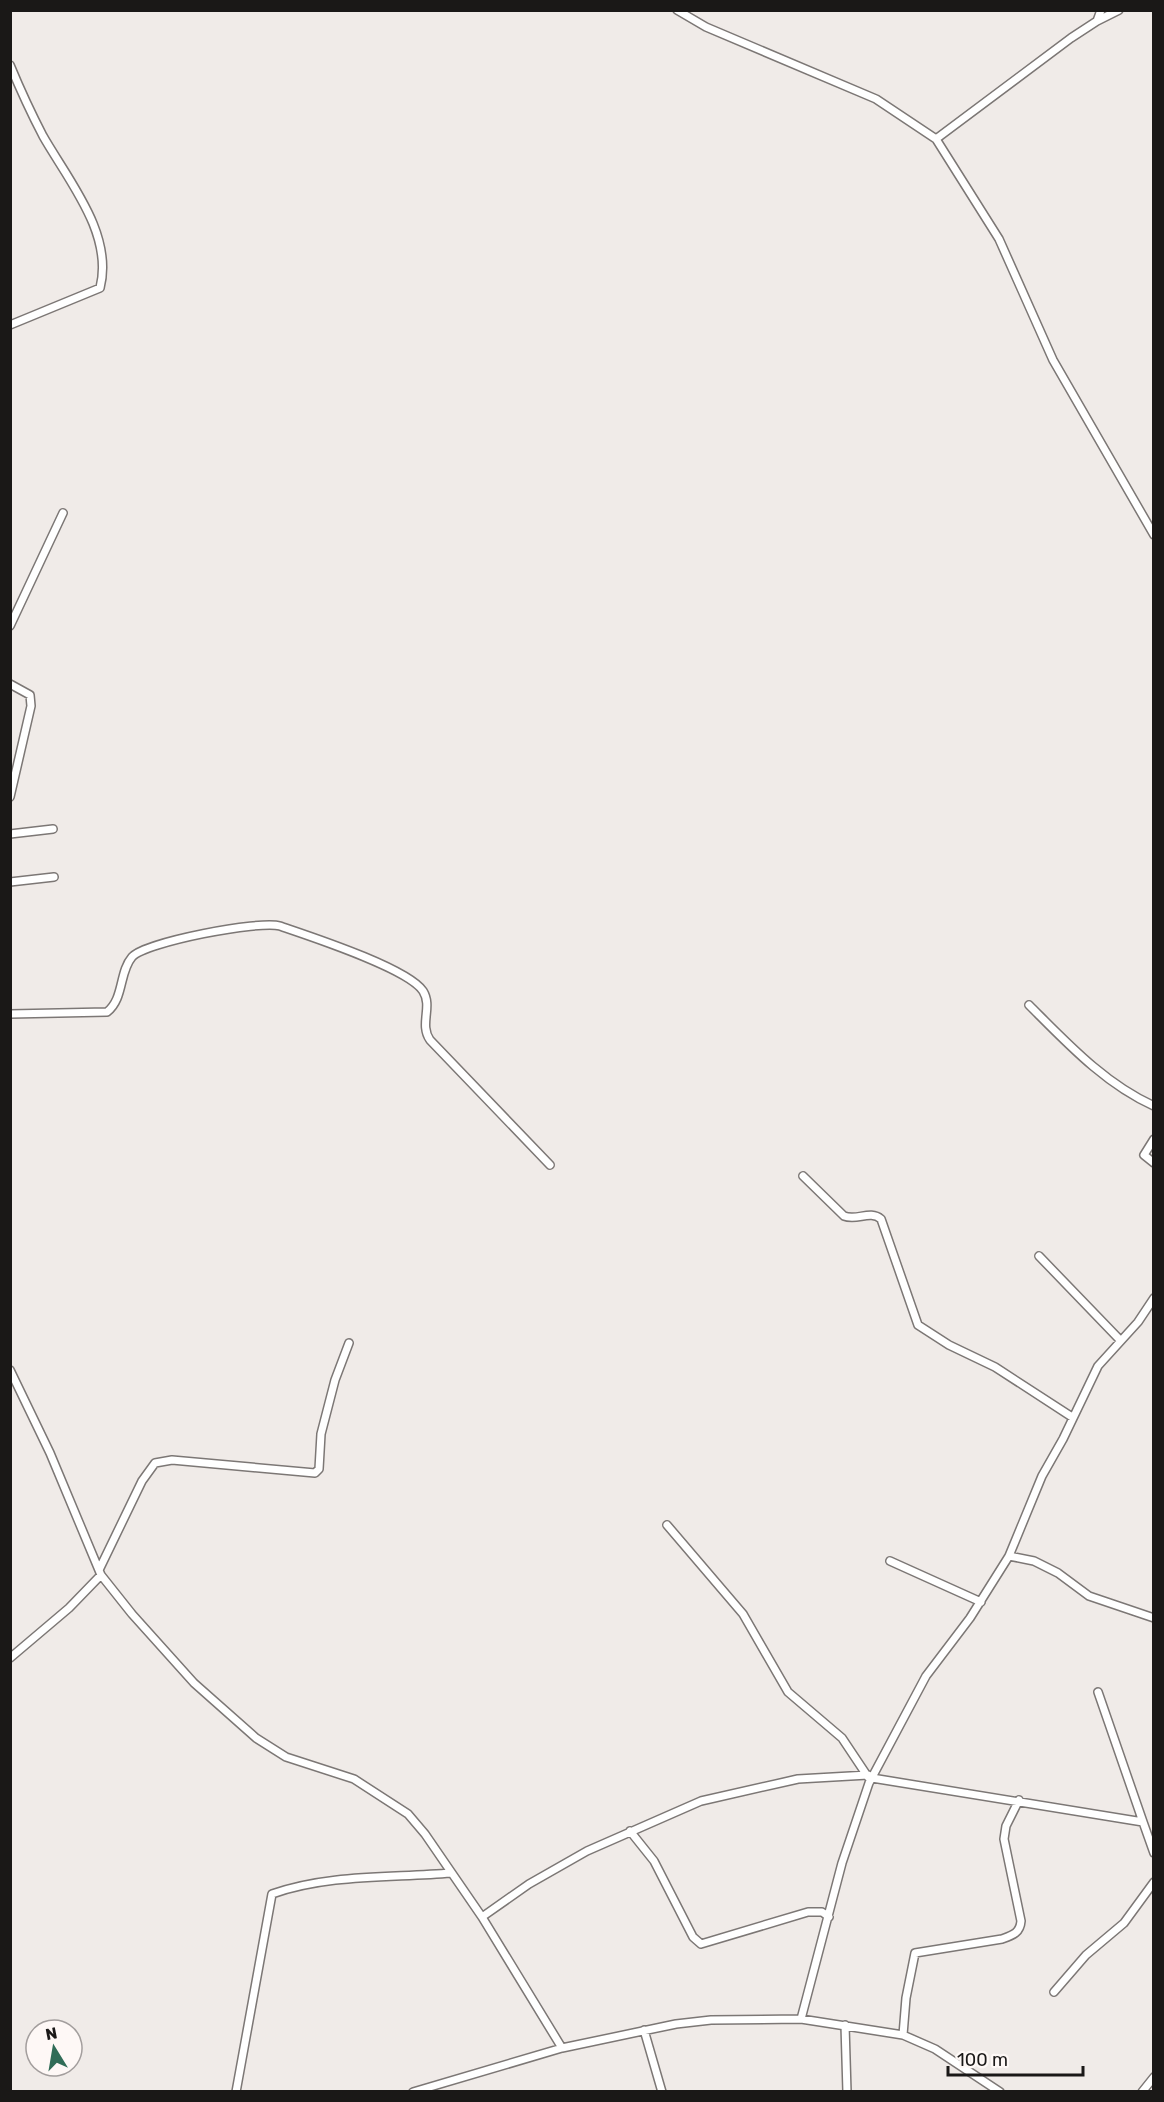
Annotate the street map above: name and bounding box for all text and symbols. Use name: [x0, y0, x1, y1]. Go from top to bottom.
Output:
north arrow: [24, 2018, 84, 2078]
text: N: [44, 2023, 59, 2044]
scale bar: [948, 2039, 1083, 2077]
text: 100 m: [957, 2049, 1008, 2071]

